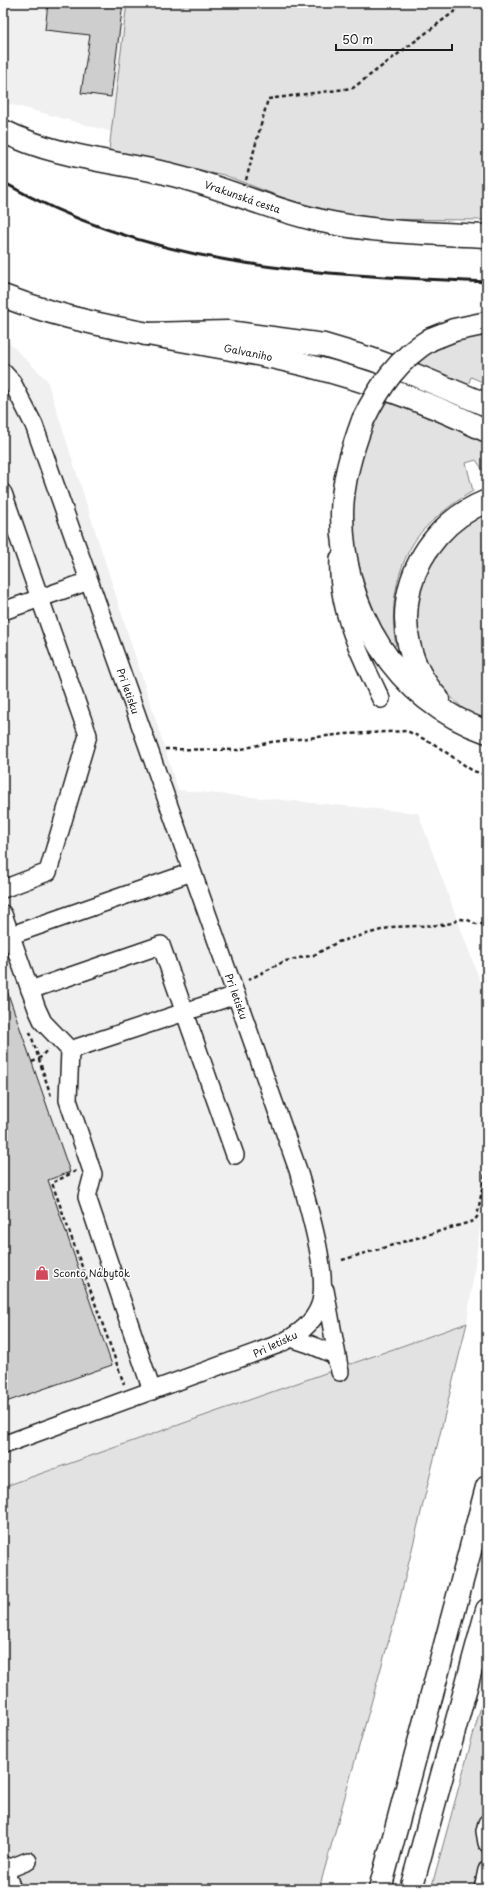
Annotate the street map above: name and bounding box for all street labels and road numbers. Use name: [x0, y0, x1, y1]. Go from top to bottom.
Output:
street label: Vrakunská cesta: [203, 176, 283, 217]
street label: Galvaniho: [223, 340, 274, 364]
street label: Pri letisku: [114, 666, 144, 716]
street label: Pri letisku: [222, 971, 252, 1021]
street label: Pri letisku: [250, 1327, 300, 1360]

